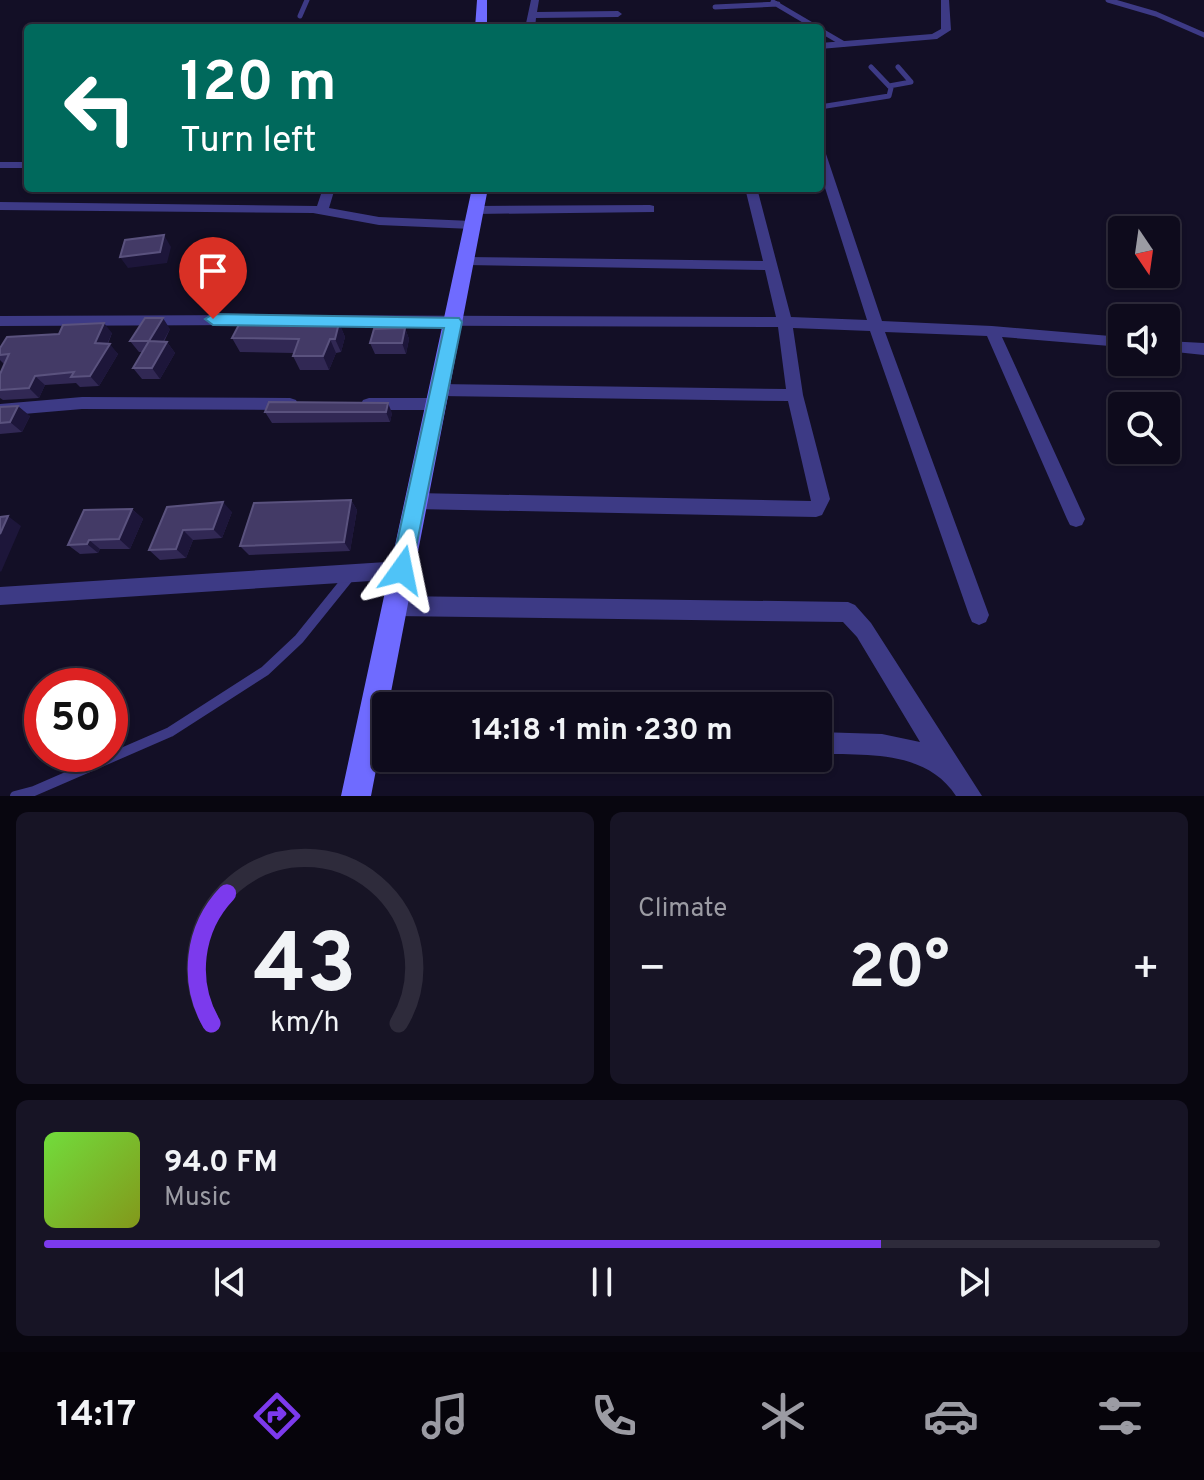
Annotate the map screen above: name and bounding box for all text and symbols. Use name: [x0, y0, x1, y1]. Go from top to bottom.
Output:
text: 120 m: [180, 50, 337, 120]
icon: left: [48, 56, 152, 160]
text: Turn left: [180, 119, 317, 165]
north arrow: [1108, 216, 1180, 288]
map controls: [1108, 216, 1180, 464]
pin: [179, 237, 247, 319]
icon: arrive: [191, 249, 235, 293]
button: sound: [1108, 304, 1180, 376]
button: search: [1108, 392, 1180, 464]
position arrow: [360, 528, 444, 612]
speed limit sign: 50: [24, 668, 128, 772]
text: 14:18 · 1 min · 230 m: [472, 713, 732, 750]
text: Climate: [638, 893, 727, 926]
text: 43: [253, 917, 357, 1022]
text: 20°: [848, 933, 950, 1009]
text: −: [638, 943, 666, 999]
text: +: [1132, 943, 1160, 999]
text: km/h: [270, 1006, 340, 1042]
text: 94.0 FM: [164, 1145, 278, 1182]
text: Music: [164, 1182, 231, 1215]
icon: previous: [208, 1260, 252, 1304]
icon: pause: [580, 1260, 624, 1304]
icon: next: [952, 1260, 996, 1304]
icon: directions: [249, 1388, 305, 1444]
icon: music: [417, 1388, 473, 1444]
icon: phone: [586, 1388, 642, 1444]
icon: climate: [755, 1388, 811, 1444]
icon: car: [923, 1388, 979, 1444]
icon: filters: [1092, 1388, 1148, 1444]
text: 14:17: [56, 1393, 136, 1439]

